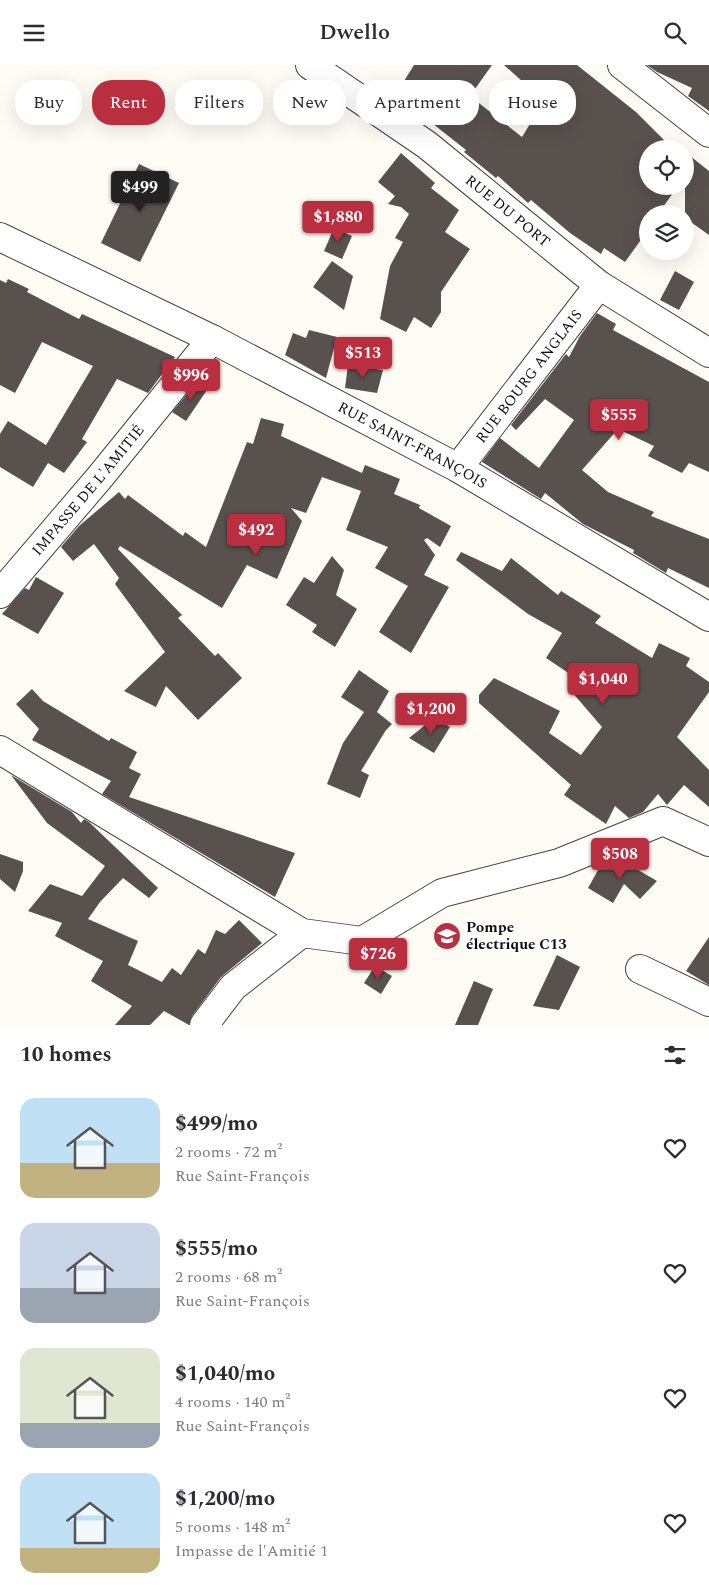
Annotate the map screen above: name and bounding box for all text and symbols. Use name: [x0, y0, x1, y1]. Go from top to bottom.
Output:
text: Dwello: [319, 16, 390, 49]
icon: menu: [20, 19, 48, 47]
icon: search: [661, 19, 689, 47]
chip: Buy: [15, 80, 82, 125]
chip: Rent: [92, 80, 165, 125]
chip: Filters: [175, 80, 263, 125]
chip: New: [273, 80, 346, 125]
chip: Apartment: [356, 80, 479, 125]
chip: House: [489, 80, 576, 125]
map controls: [639, 140, 694, 260]
button: locate: [639, 140, 694, 195]
street label: RUE DU PORT: [460, 169, 556, 253]
pin: $499: [110, 171, 170, 213]
text: $499: [122, 175, 158, 199]
pin: $1,880: [297, 201, 379, 243]
text: $1,880: [313, 205, 363, 229]
button: layers: [639, 205, 694, 260]
street label: RUE BOURG ANGLAIS: [470, 304, 588, 448]
pin: $513: [333, 337, 393, 379]
text: $513: [345, 341, 381, 365]
pin: $996: [161, 359, 221, 401]
text: $996: [173, 363, 209, 387]
street label: RUE SAINT-FRANÇOIS: [334, 395, 492, 494]
pin: $555: [589, 399, 649, 441]
text: $555: [601, 403, 637, 427]
street label: IMPASSE DE L'AMITIÉ: [26, 420, 150, 561]
pin: $492: [226, 513, 286, 556]
text: $492: [238, 518, 274, 542]
pin: $1,040: [562, 663, 644, 705]
text: $1,040: [578, 667, 628, 691]
pin: $1,200: [390, 693, 472, 735]
text: $1,200: [406, 697, 456, 721]
pin: $508: [590, 837, 650, 880]
text: $508: [602, 842, 638, 866]
place label: Pompe électrique C13: [466, 916, 567, 956]
school or university icon: Pompe électrique C13: [432, 921, 462, 951]
pin: $726: [348, 937, 408, 980]
text: $726: [360, 942, 396, 966]
text: 10 homes: [20, 1039, 112, 1071]
icon: filters: [661, 1041, 689, 1069]
text: $499/mo: [175, 1108, 258, 1140]
icon: home: [60, 1118, 120, 1178]
icon: heart: [661, 1134, 689, 1162]
text: 2 rooms · 72 m²: [175, 1140, 282, 1164]
text: Rue Saint-François: [175, 1164, 310, 1188]
text: $555/mo: [175, 1233, 258, 1265]
icon: home: [60, 1243, 120, 1303]
icon: heart: [661, 1259, 689, 1287]
text: 2 rooms · 68 m²: [175, 1265, 282, 1289]
text: Rue Saint-François: [175, 1289, 310, 1313]
text: $1,040/mo: [175, 1358, 275, 1390]
icon: home: [60, 1368, 120, 1428]
icon: heart: [661, 1384, 689, 1412]
text: 4 rooms · 140 m²: [175, 1390, 290, 1414]
text: Rue Saint-François: [175, 1414, 310, 1438]
text: $1,200/mo: [175, 1483, 275, 1515]
icon: home: [60, 1493, 120, 1553]
icon: heart: [661, 1509, 689, 1537]
text: 5 rooms · 148 m²: [175, 1515, 290, 1539]
text: Impasse de l'Amitié 1: [175, 1539, 328, 1563]

